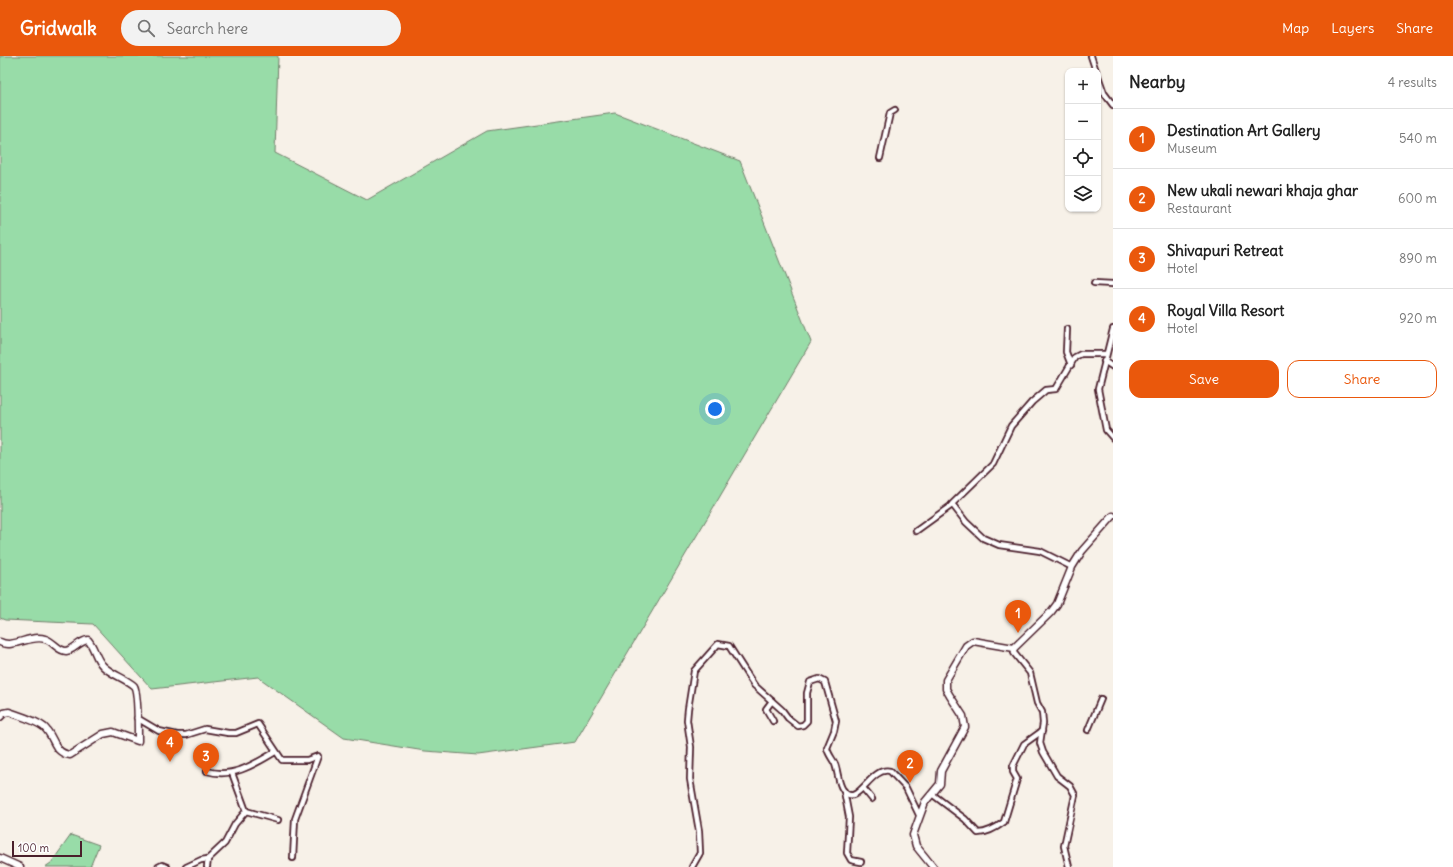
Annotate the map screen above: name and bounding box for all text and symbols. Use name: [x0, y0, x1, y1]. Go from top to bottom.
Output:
search box: [121, 10, 401, 46]
text: Gridwalk: [20, 16, 97, 40]
icon: search: [135, 17, 157, 39]
text: Search here: [167, 19, 248, 38]
text: Map: [1282, 19, 1309, 37]
text: Layers: [1331, 19, 1374, 37]
text: Share: [1396, 19, 1433, 37]
map controls: [1065, 68, 1101, 212]
button: +: [1065, 68, 1101, 104]
text: Nearby: [1129, 71, 1185, 93]
text: 4 results: [1388, 74, 1437, 91]
button: −: [1065, 104, 1101, 140]
text: Destination Art Gallery: [1167, 121, 1321, 140]
text: 1: [1139, 130, 1145, 147]
text: 540 m: [1399, 130, 1437, 147]
button: locate: [1065, 140, 1101, 176]
text: Museum: [1167, 140, 1217, 157]
button: layers: [1065, 176, 1101, 212]
text: New ukali newari khaja ghar: [1167, 181, 1358, 200]
text: 2: [1138, 190, 1146, 207]
text: 600 m: [1398, 190, 1437, 207]
text: Restaurant: [1167, 200, 1232, 217]
text: Shivapuri Retreat: [1167, 241, 1283, 260]
text: 3: [1138, 250, 1146, 267]
text: 890 m: [1399, 250, 1437, 267]
text: Hotel: [1167, 260, 1198, 277]
text: Royal Villa Resort: [1167, 301, 1284, 320]
text: 4: [1138, 310, 1146, 327]
text: 920 m: [1399, 310, 1437, 327]
text: Hotel: [1167, 320, 1198, 337]
button: Save: [1129, 360, 1279, 398]
button: Share: [1287, 360, 1437, 398]
your location: [705, 399, 725, 419]
pin: 1: [1005, 600, 1031, 633]
pin: 4: [157, 729, 183, 762]
pin: 3: [193, 743, 219, 776]
pin: 2: [897, 750, 923, 783]
scale bar: [12, 839, 82, 858]
text: 100 m: [18, 841, 49, 855]

